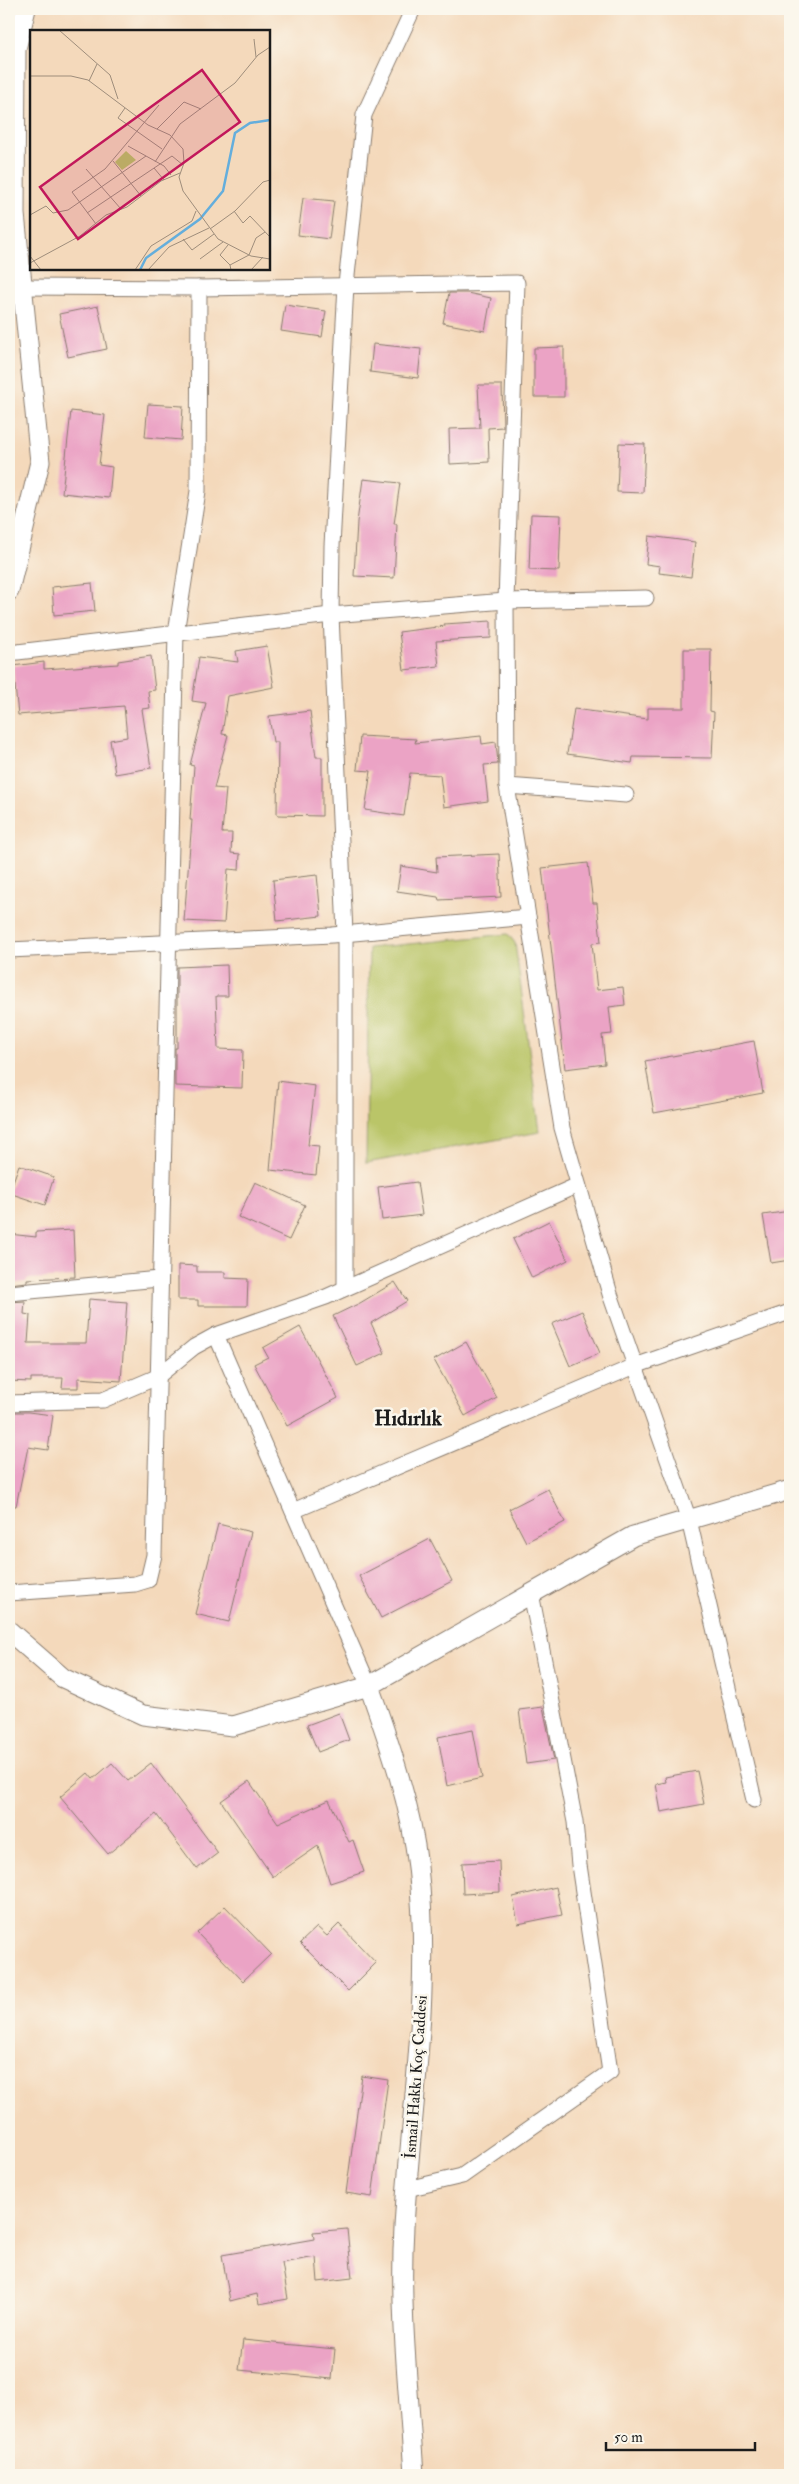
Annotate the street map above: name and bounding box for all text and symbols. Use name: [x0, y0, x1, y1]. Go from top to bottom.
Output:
inset map: [30, 30, 270, 270]
district label: Hıdırlık: [374, 1405, 443, 1432]
street label: İsmail Hakkı Koç Caddesi: [400, 1994, 432, 2160]
scale bar: [606, 2419, 755, 2451]
text: 50 m: [614, 2428, 643, 2447]

